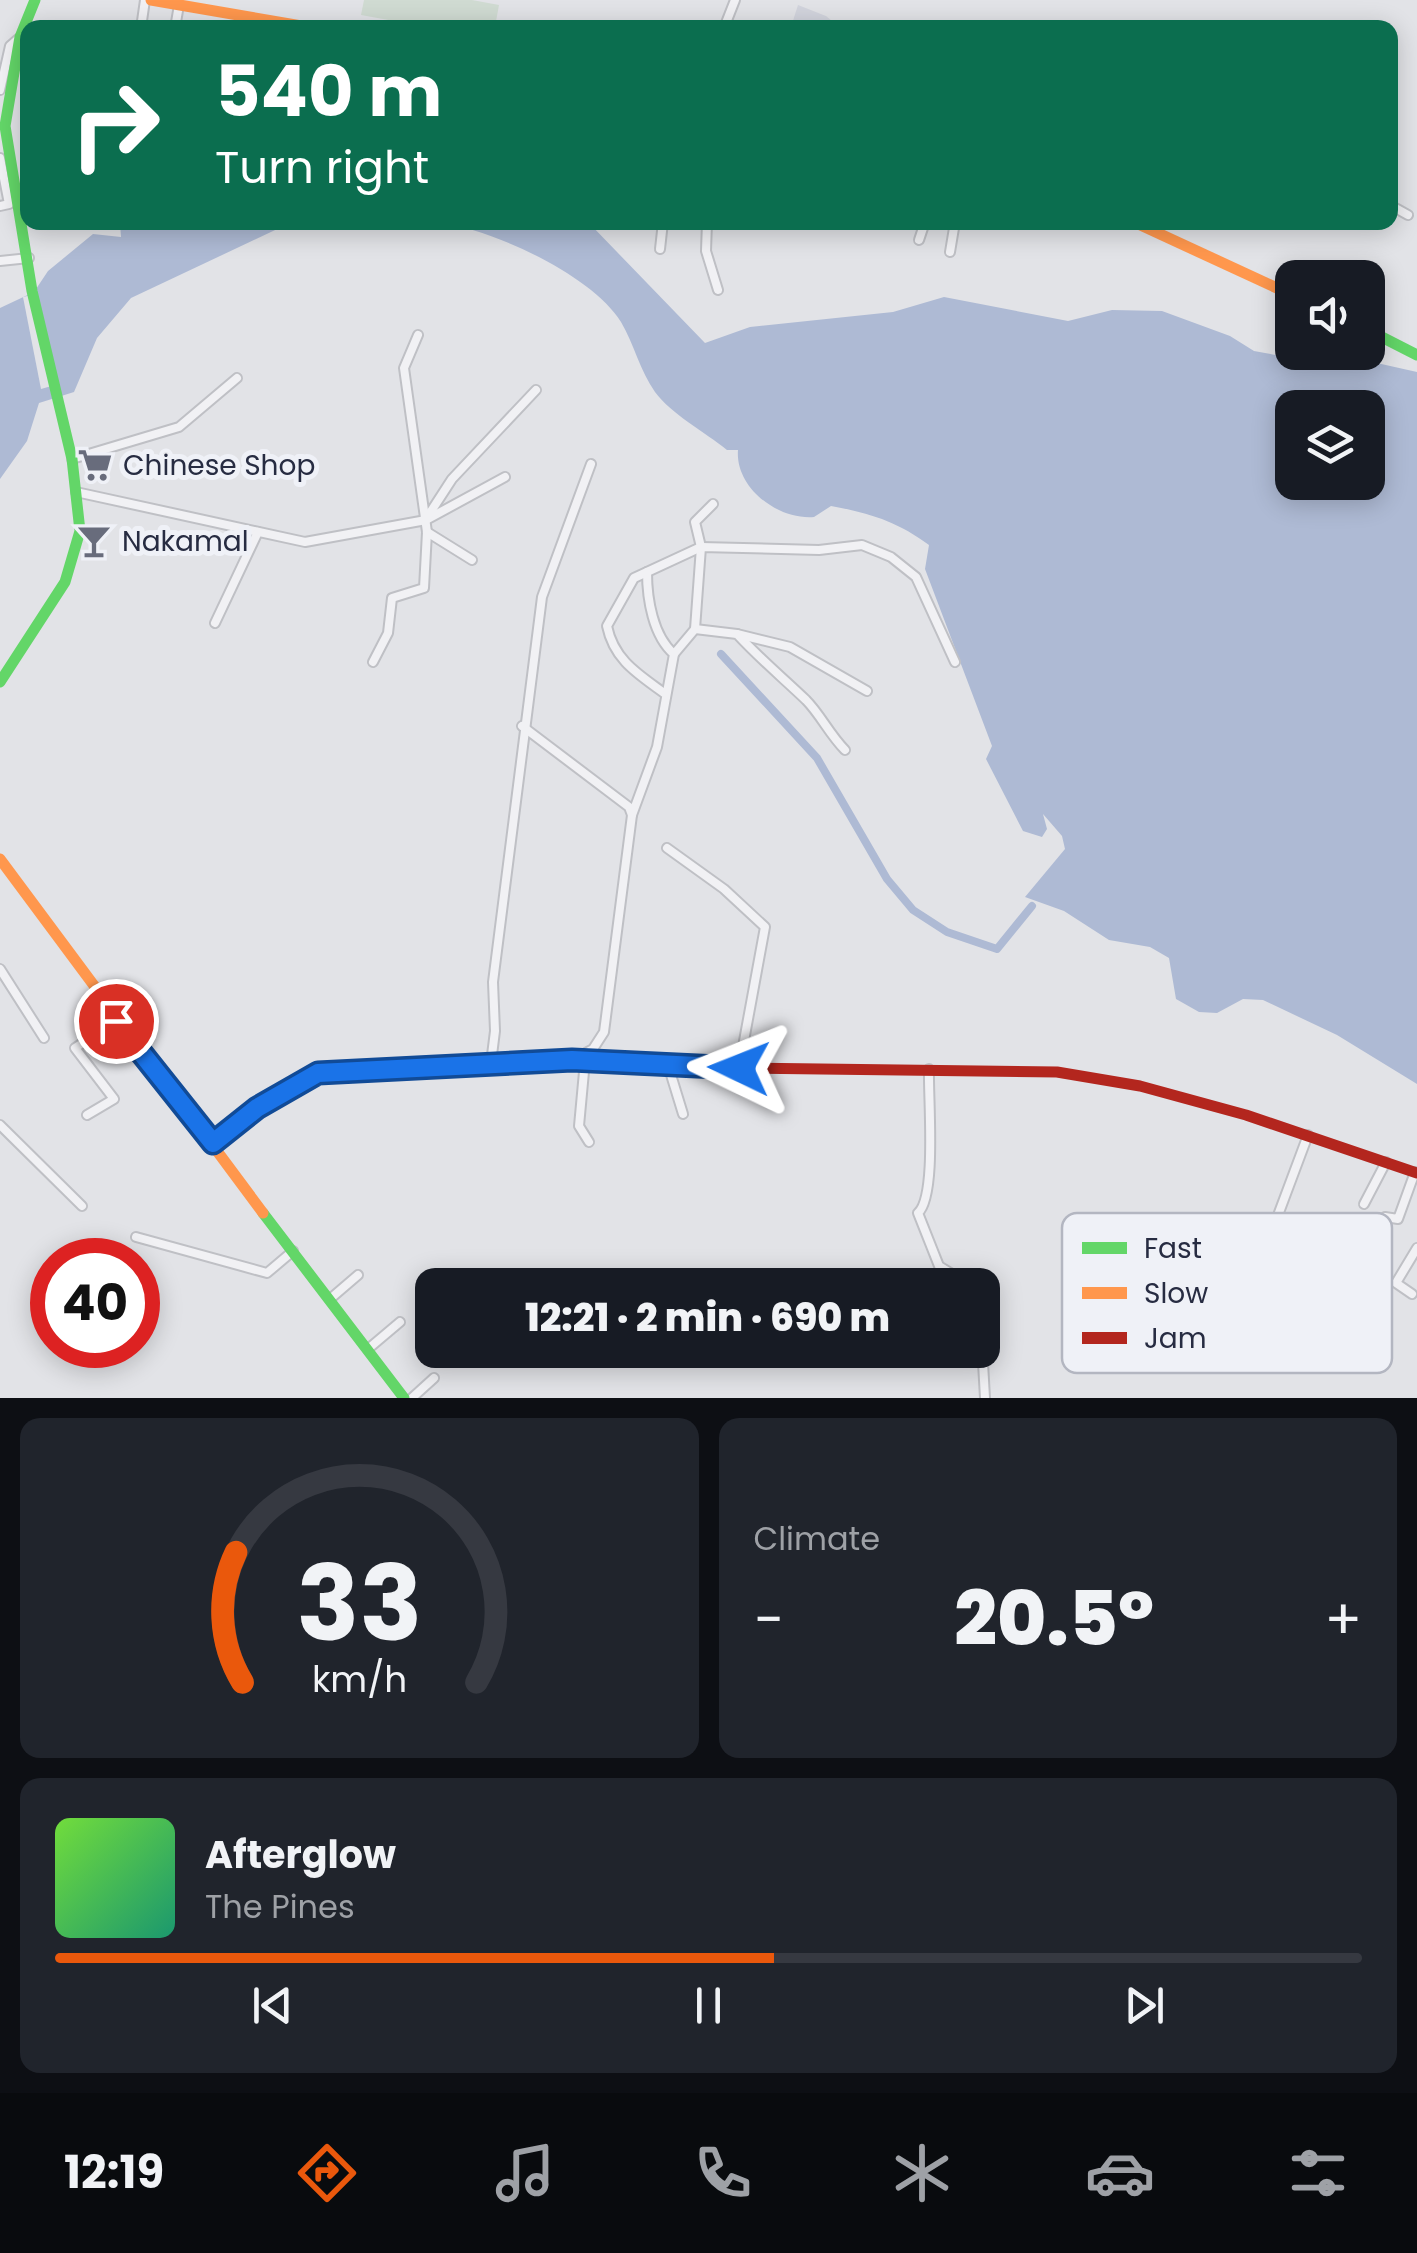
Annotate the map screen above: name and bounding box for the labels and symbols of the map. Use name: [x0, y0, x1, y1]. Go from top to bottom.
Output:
supermarket icon: Chinese Shop: [76, 446, 114, 484]
place label: Chinese Shop: [123, 446, 315, 485]
bar icon: Nakamal: [75, 522, 113, 560]
place label: Nakamal: [122, 522, 249, 561]
pin: [74, 979, 159, 1064]
position arrow: [687, 1016, 791, 1120]
legend: [1062, 1213, 1392, 1373]
text: Fast: [1144, 1229, 1202, 1268]
speed limit sign: 40: [30, 1238, 160, 1368]
text: Slow: [1144, 1274, 1208, 1313]
text: Jam: [1144, 1319, 1207, 1358]

